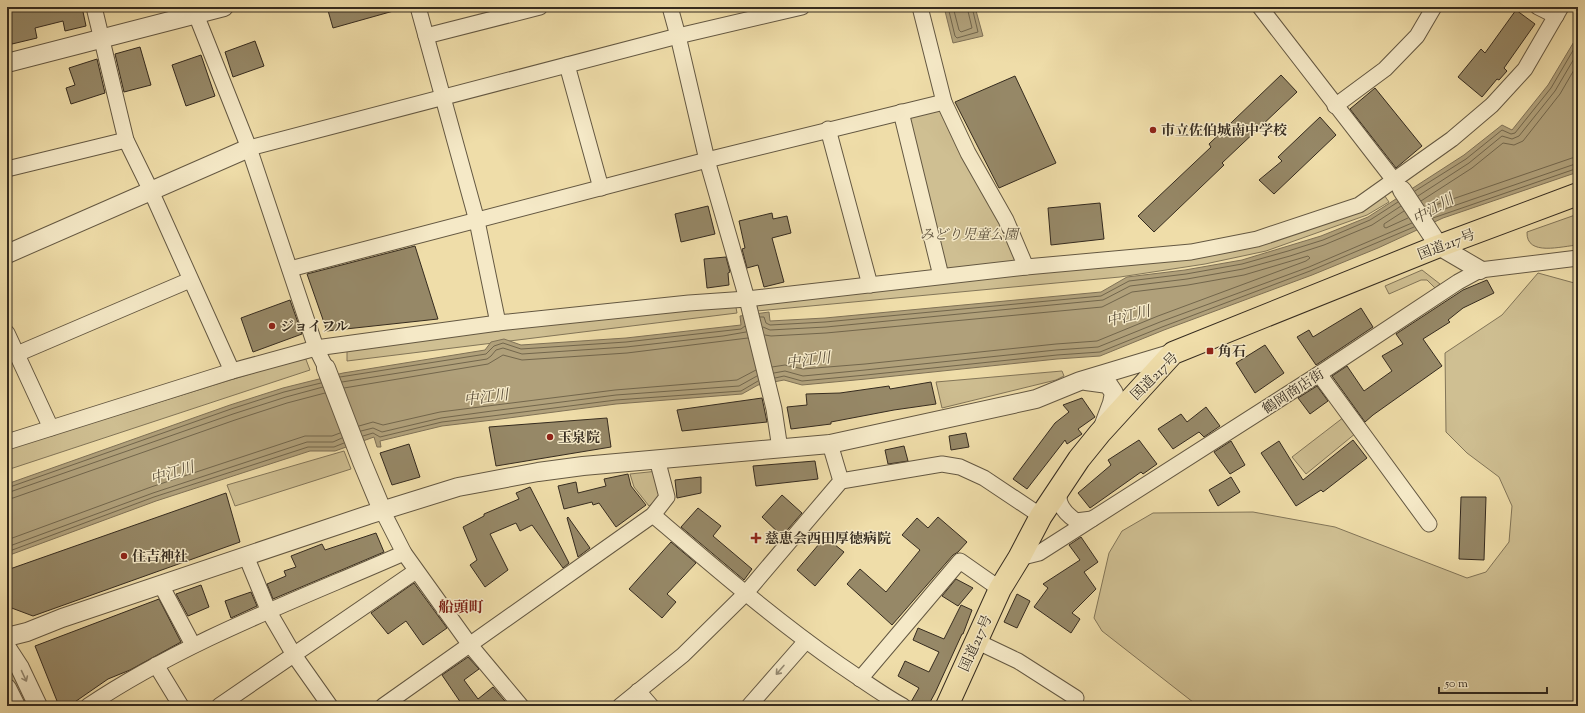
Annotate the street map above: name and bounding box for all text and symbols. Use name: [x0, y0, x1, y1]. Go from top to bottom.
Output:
place label: 市立佐伯城南中学校: [1161, 122, 1287, 142]
marker: 市立佐伯城南中学校: [1148, 125, 1158, 135]
water label: 中江川: [1409, 189, 1460, 231]
park label: みどり児童公園: [920, 226, 1020, 246]
street label: 国道217号: [1415, 226, 1478, 266]
water label: 中江川: [1104, 301, 1155, 333]
place label: ジョイフル: [280, 318, 349, 338]
marker: ジョイフル: [267, 321, 277, 331]
place label: 角石: [1218, 343, 1246, 363]
marker: 角石: [1205, 346, 1215, 356]
water label: 中江川: [785, 348, 834, 375]
street label: 国道217号: [1127, 349, 1184, 406]
street label: 鶴岡商店街: [1259, 365, 1329, 420]
water label: 中江川: [463, 385, 512, 412]
place label: 玉泉院: [558, 429, 600, 449]
marker: 玉泉院: [545, 432, 555, 442]
water label: 中江川: [148, 457, 199, 491]
place label: 慈恵会西田厚徳病院: [765, 530, 891, 550]
marker: 慈恵会西田厚徳病院: [750, 532, 762, 544]
place label: 住吉神社: [132, 548, 188, 568]
marker: 住吉神社: [119, 551, 129, 561]
district label: 船頭町: [438, 598, 484, 619]
street label: 国道217号: [955, 612, 998, 675]
one-way arrow: [776, 665, 785, 676]
scale bar: [1439, 669, 1547, 695]
one-way arrow: [21, 670, 28, 682]
text: 50 m: [1444, 675, 1468, 693]

